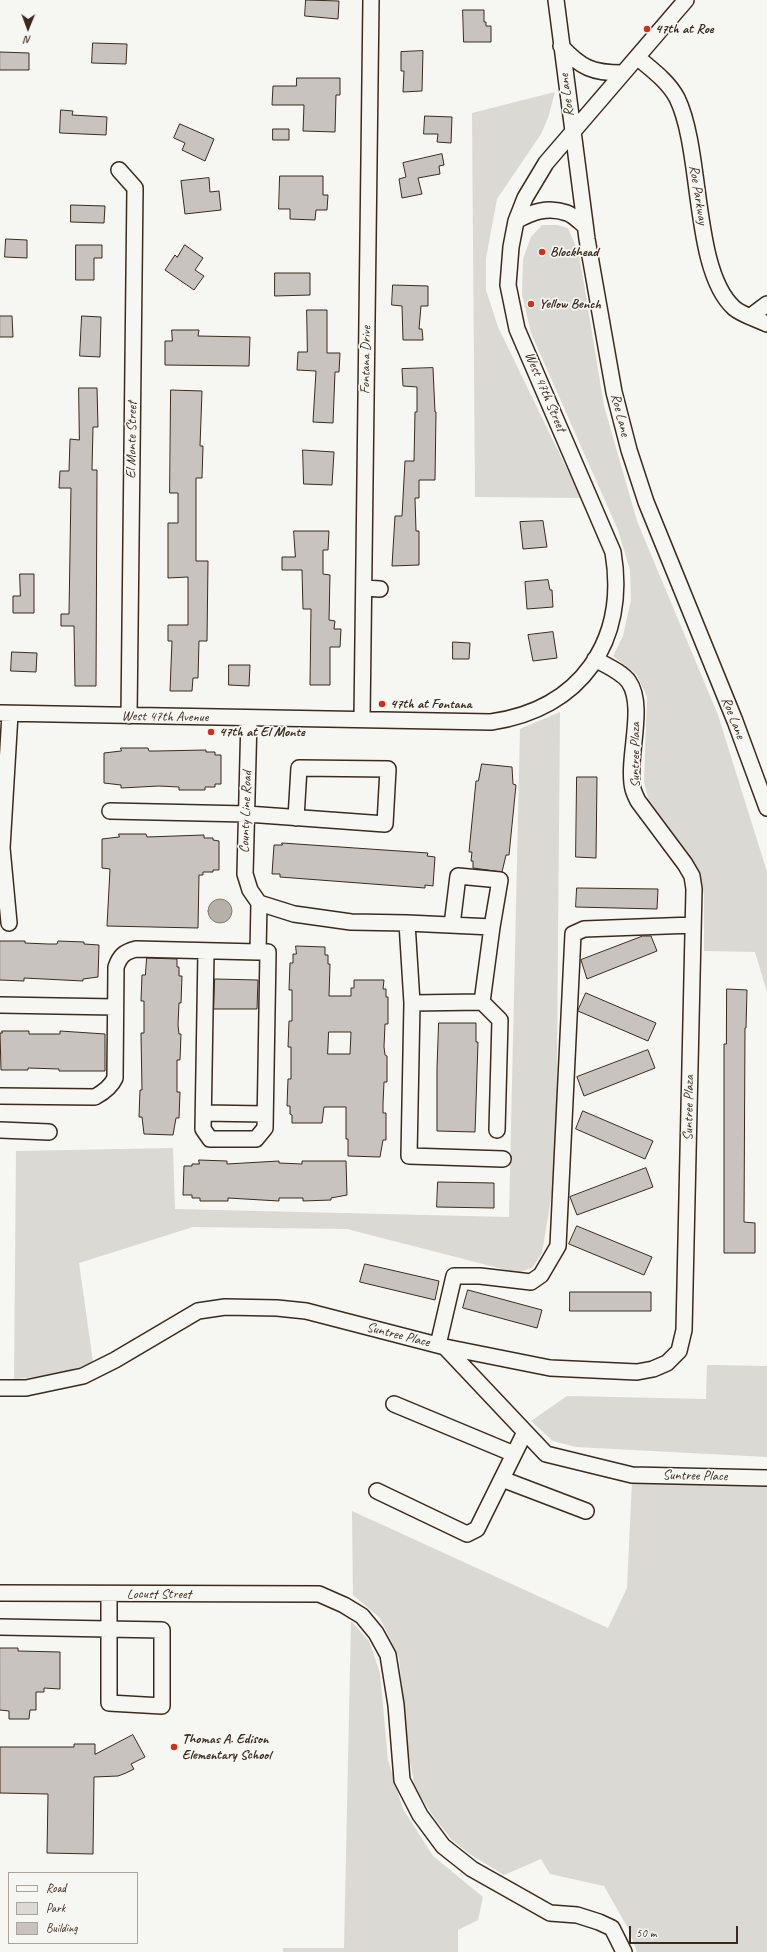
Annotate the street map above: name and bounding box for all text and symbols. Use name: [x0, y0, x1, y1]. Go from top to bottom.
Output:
north arrow: [8, 8, 48, 48]
place label: 47th at Roe: [655, 21, 714, 37]
marker: 47th at Roe: [642, 24, 652, 34]
text: N: [24, 33, 31, 47]
street label: Roe Lane: [556, 73, 578, 117]
street label: Roe Parkway: [685, 164, 711, 226]
place label: Blockhead: [550, 244, 598, 260]
marker: Blockhead: [537, 247, 547, 257]
place label: Yellow Bench: [539, 296, 601, 312]
marker: Yellow Bench: [526, 299, 536, 309]
street label: Fontana Drive: [357, 326, 375, 394]
street label: West 47th Street: [521, 350, 569, 434]
street label: Roe Lane: [607, 392, 633, 438]
street label: El Monte Street: [123, 401, 141, 479]
street label: Roe Lane: [717, 695, 749, 741]
place label: 47th at Fontana: [390, 696, 472, 712]
marker: 47th at Fontana: [377, 699, 387, 709]
street label: West 47th Avenue: [122, 708, 208, 726]
street label: Suntree Plaza: [627, 722, 643, 788]
place label: 47th at El Monte: [219, 724, 305, 740]
marker: 47th at El Monte: [206, 727, 216, 737]
street label: County Line Road: [236, 771, 256, 853]
street label: Suntree Plaza: [680, 1075, 698, 1141]
street label: Suntree Place: [365, 1319, 431, 1351]
street label: Suntree Place: [662, 1467, 728, 1485]
street label: Locust Street: [127, 1586, 191, 1602]
place label: Thomas A. Edison Elementary School: [182, 1731, 271, 1764]
marker: Thomas A. Edison Elementary School: [169, 1742, 179, 1752]
legend: [8, 1872, 138, 1944]
text: Road: [46, 1880, 66, 1896]
text: Park: [46, 1900, 65, 1916]
scale bar: [631, 1918, 740, 1944]
text: Building: [46, 1920, 78, 1936]
text: 50 m: [636, 1925, 656, 1941]

